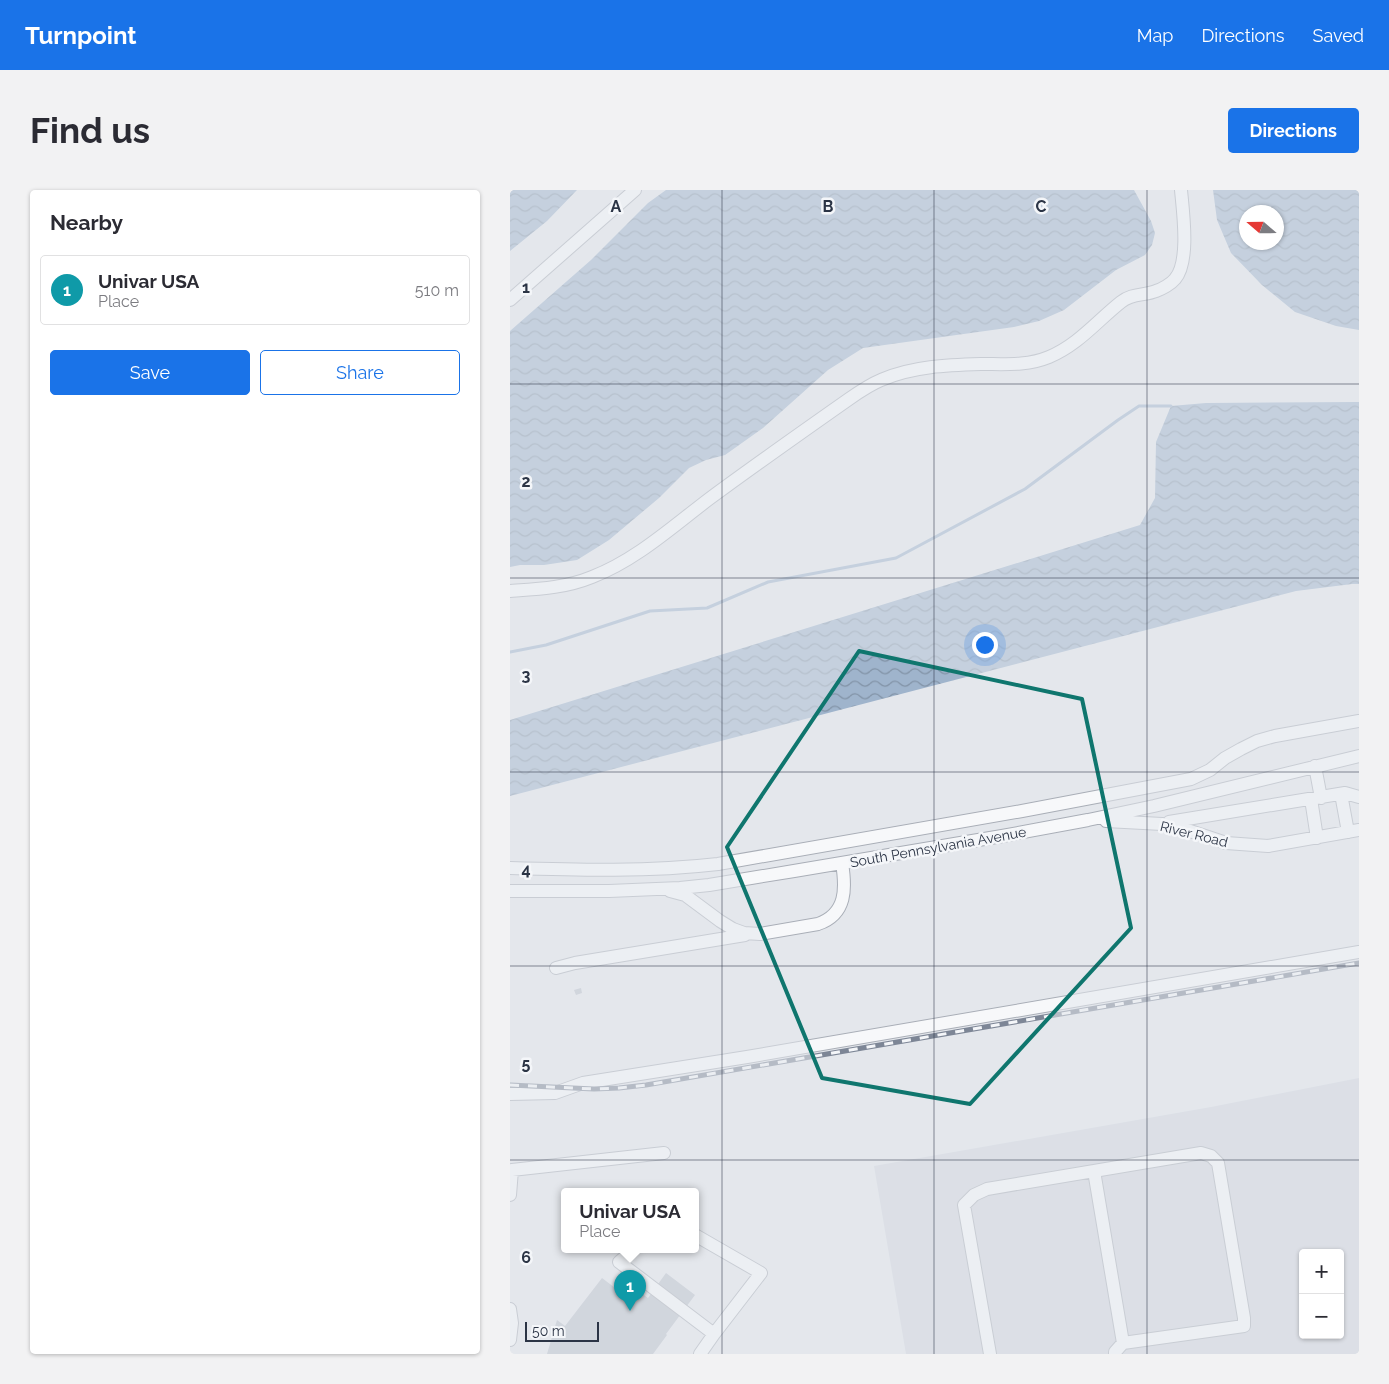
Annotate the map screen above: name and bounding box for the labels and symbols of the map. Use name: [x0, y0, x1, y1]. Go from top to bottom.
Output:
text: A: [611, 197, 622, 216]
text: B: [823, 197, 834, 216]
text: C: [1036, 197, 1047, 216]
north arrow: [1239, 205, 1284, 250]
text: 1: [522, 278, 530, 297]
text: 2: [521, 472, 531, 491]
your location: [972, 632, 998, 658]
text: 3: [522, 666, 531, 685]
street label: River Road: [1158, 818, 1230, 850]
street label: South Pennsylvania Avenue: [849, 824, 1027, 870]
text: 4: [521, 860, 531, 879]
text: 5: [522, 1054, 531, 1073]
text: 6: [521, 1248, 531, 1267]
pin: 1: [614, 1270, 646, 1311]
scale bar: [525, 1319, 599, 1342]

